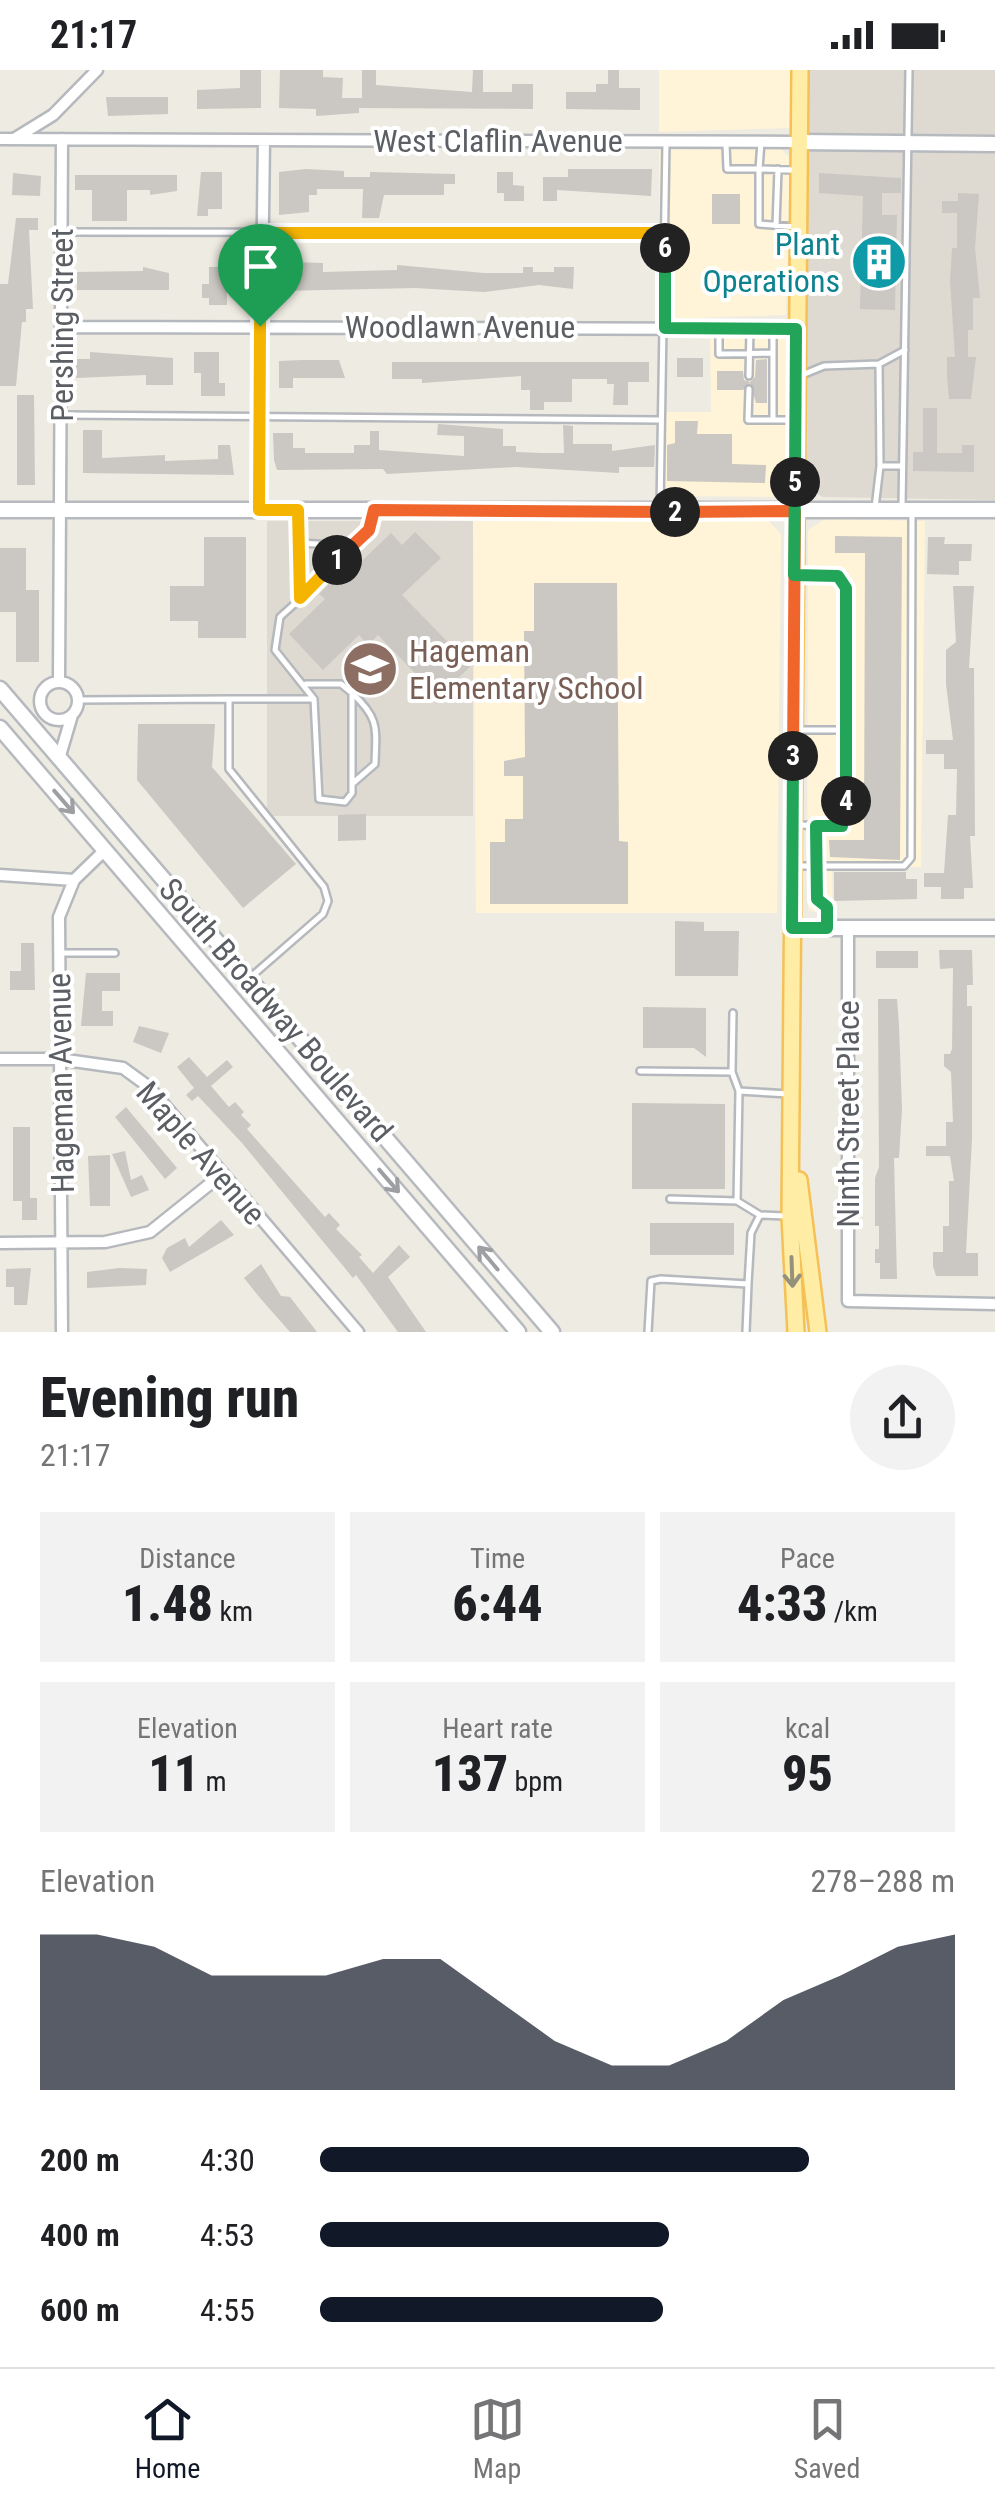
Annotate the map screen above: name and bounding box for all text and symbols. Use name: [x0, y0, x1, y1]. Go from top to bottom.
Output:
text: 21:17: [50, 13, 137, 57]
street label: West Claflin Avenue: [373, 122, 623, 160]
pin: 6: [640, 223, 690, 273]
pin: [218, 224, 303, 327]
place label: Plant Operations: [703, 225, 840, 300]
street label: Pershing Street: [43, 228, 81, 422]
text: 6: [658, 231, 672, 264]
building icon: Plant Operations: [849, 232, 909, 292]
icon: arrive: [233, 239, 288, 294]
street label: Woodlawn Avenue: [345, 308, 575, 346]
pin: 5: [770, 457, 820, 507]
text: 5: [788, 465, 802, 498]
pin: 2: [650, 487, 700, 537]
text: 2: [668, 495, 682, 528]
pin: 1: [312, 535, 362, 585]
text: 1: [330, 543, 344, 576]
place label: Hageman Elementary School: [409, 632, 644, 707]
school or university icon: Hageman Elementary School: [340, 639, 400, 699]
pin: 3: [768, 731, 818, 781]
text: 3: [786, 739, 800, 772]
pin: 4: [821, 776, 871, 826]
text: 4: [839, 784, 853, 817]
one-way arrow: [52, 788, 74, 814]
street label: South Broadway Boulevard: [151, 871, 401, 1149]
street label: Hageman Avenue: [40, 973, 82, 1193]
street label: Ninth Street Place: [829, 1000, 867, 1228]
street label: Maple Avenue: [129, 1074, 273, 1232]
one-way arrow: [377, 1168, 400, 1193]
one-way arrow: [477, 1246, 500, 1271]
one-way arrow: [783, 1255, 802, 1287]
button: share: [850, 1365, 955, 1470]
text: Evening run: [40, 1366, 299, 1430]
text: 21:17: [40, 1436, 111, 1474]
text: Distance: [139, 1542, 236, 1575]
text: Time: [470, 1542, 525, 1575]
text: Pace: [780, 1542, 835, 1575]
text: 1.48: [122, 1575, 213, 1633]
text: 6:44: [452, 1575, 543, 1633]
text: 4:33: [737, 1575, 827, 1633]
text: km: [213, 1595, 253, 1628]
text: /km: [827, 1595, 878, 1628]
text: Elevation: [137, 1712, 238, 1745]
text: Heart rate: [442, 1712, 553, 1745]
text: kcal: [785, 1712, 830, 1745]
text: 11: [148, 1745, 199, 1803]
text: 137: [432, 1745, 508, 1803]
text: 95: [782, 1745, 833, 1803]
text: m: [199, 1765, 227, 1798]
text: bpm: [508, 1765, 563, 1798]
text: Elevation: [40, 1862, 155, 1900]
text: 278–288 m: [810, 1862, 955, 1900]
text: 200 m: [40, 2141, 120, 2179]
text: 4:30: [200, 2141, 255, 2179]
text: 400 m: [40, 2216, 120, 2254]
text: 4:53: [200, 2216, 255, 2254]
text: 600 m: [40, 2291, 120, 2329]
text: 4:55: [200, 2291, 255, 2329]
tab: Home: [135, 2392, 200, 2485]
tab: Map: [470, 2392, 525, 2485]
tab: Saved: [794, 2392, 860, 2485]

